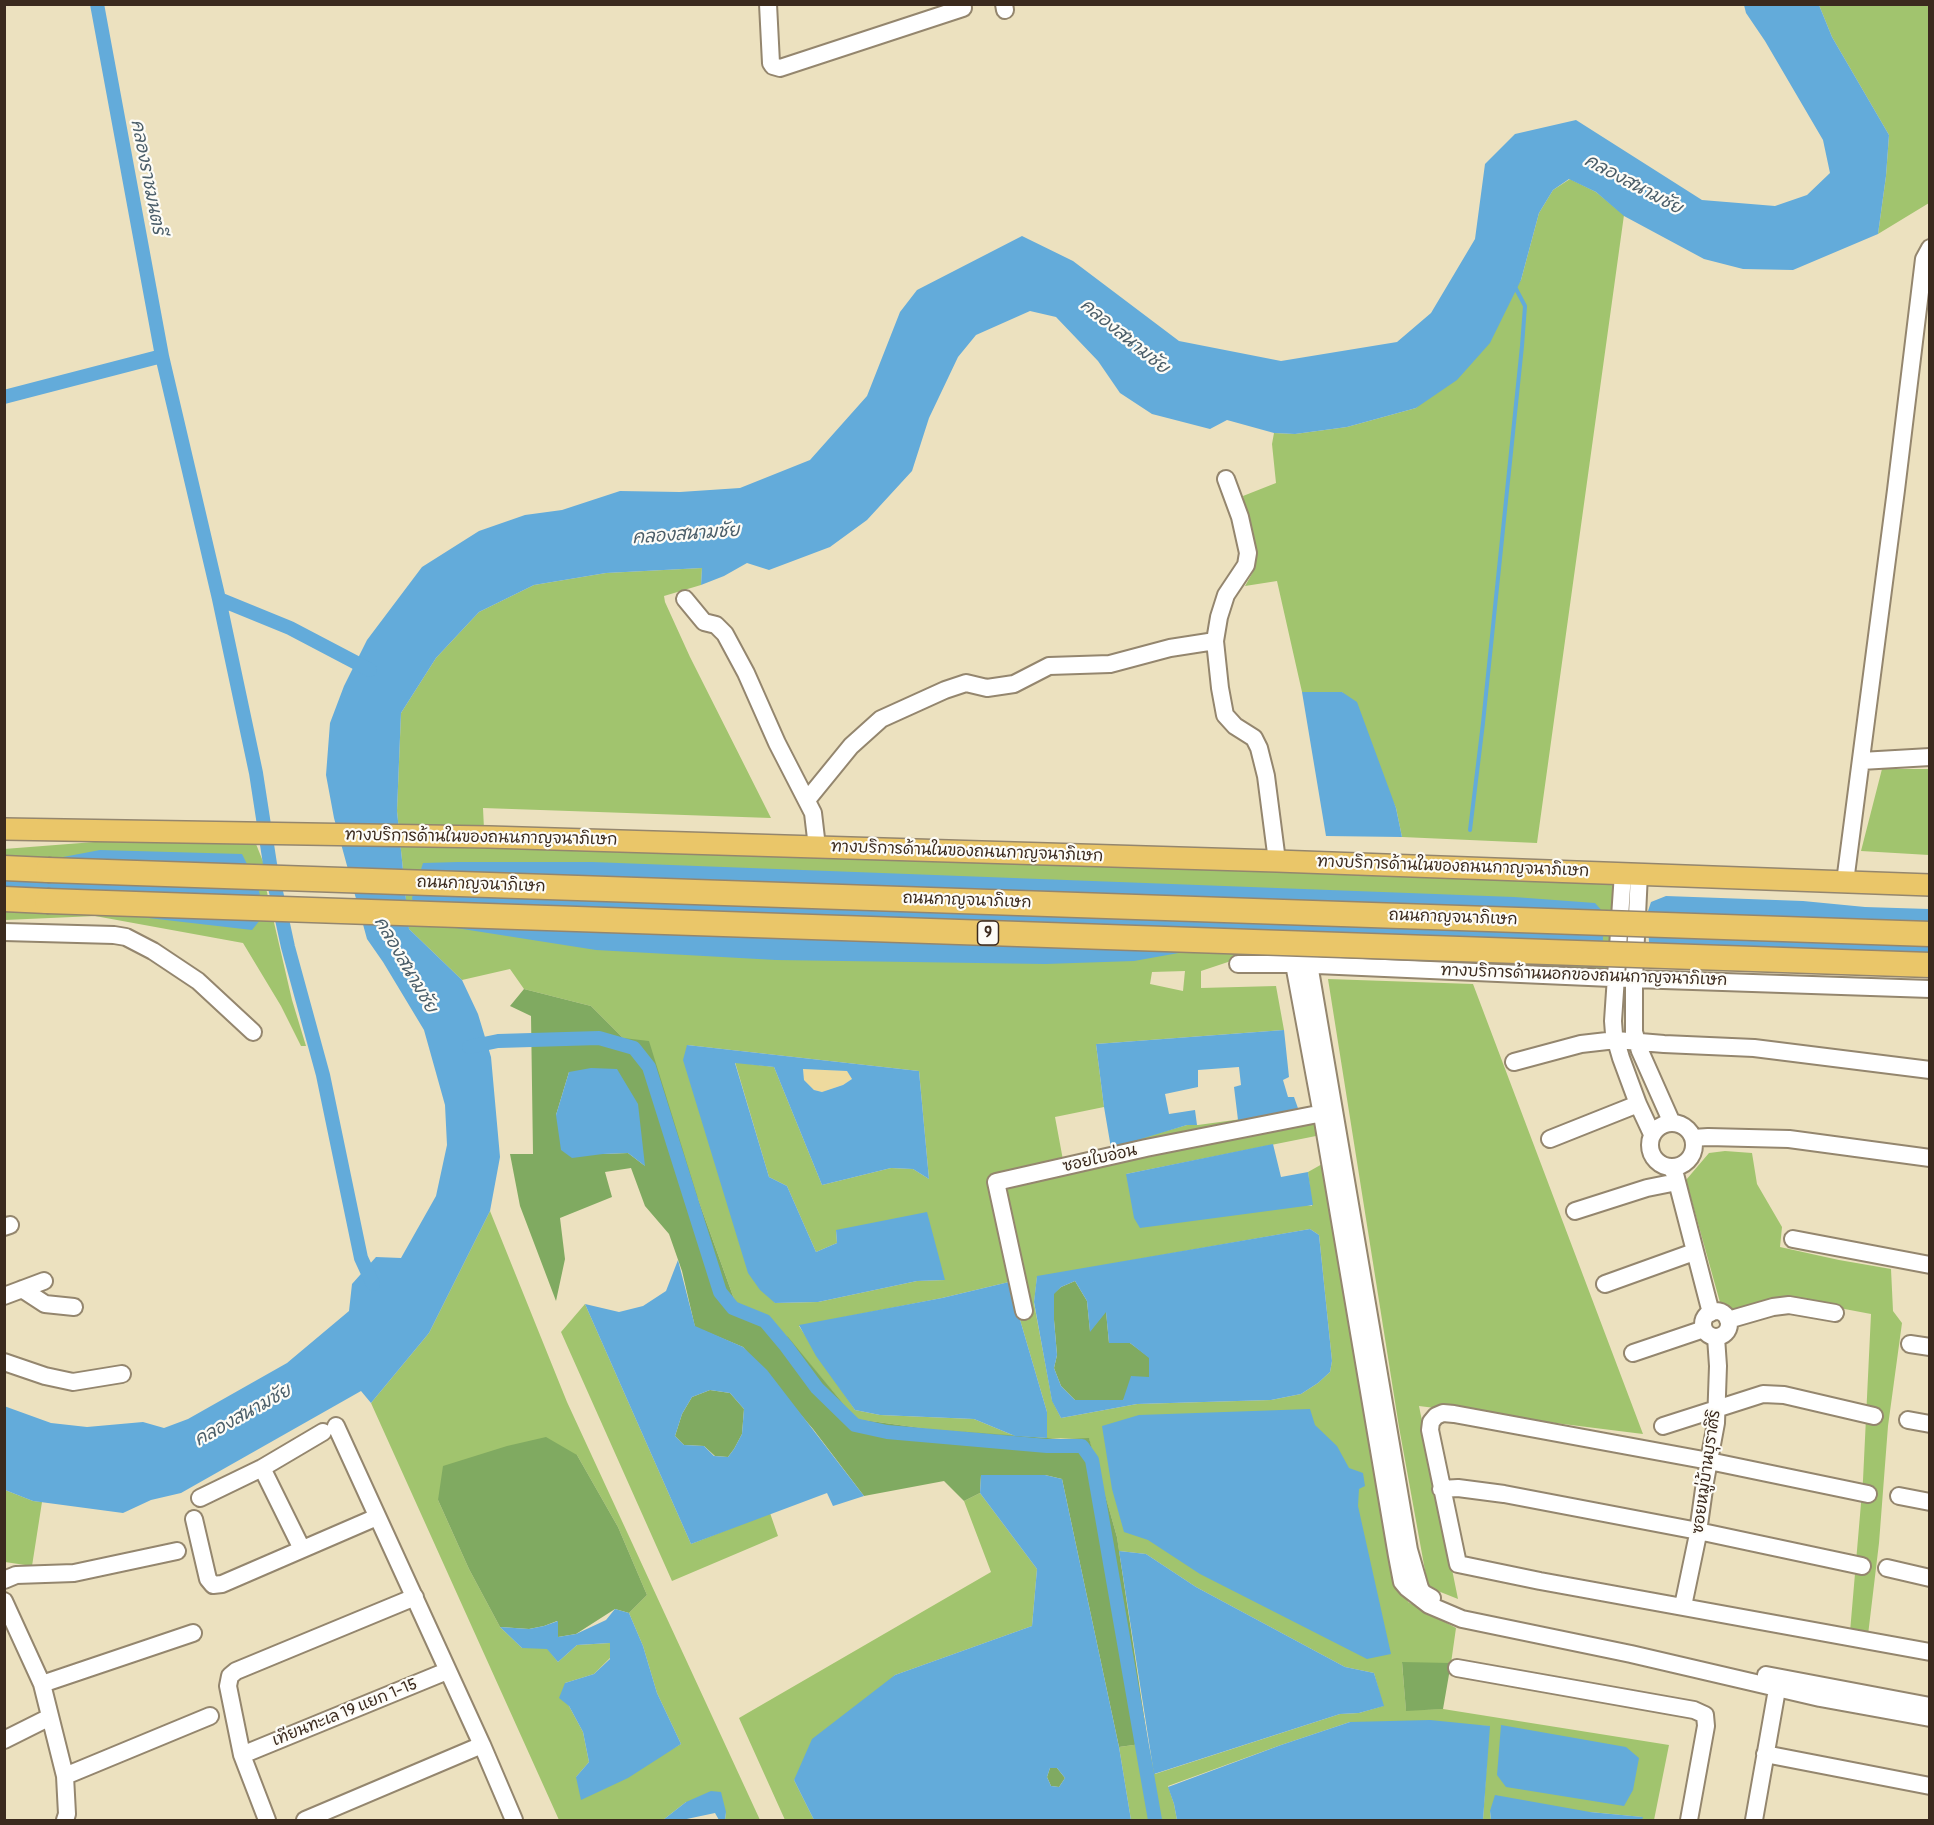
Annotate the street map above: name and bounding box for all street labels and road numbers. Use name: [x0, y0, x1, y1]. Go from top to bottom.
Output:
street label: ทางบริการด้านในของถนนกาญจนาภิเษก: [345, 826, 617, 850]
street label: ทางบริการด้านในของถนนกาญจนาภิเษก: [830, 838, 1104, 866]
street label: ทางบริการด้านในของถนนกาญจนาภิเษก: [1316, 853, 1590, 881]
street label: ถนนกาญจนาภิเษก: [416, 873, 546, 897]
street label: ถนนกาญจนาภิเษก: [902, 889, 1032, 913]
street label: ถนนกาญจนาภิเษก: [1388, 906, 1518, 930]
road number: 9: [978, 921, 998, 945]
street label: ทางบริการด้านนอกของถนนกาญจนาภิเษก: [1440, 961, 1728, 991]
street label: ซอยใบอ่อน: [1061, 1141, 1139, 1177]
street label: ซอยหมู่บ้านบุราศิริ: [1689, 1409, 1725, 1535]
street label: เทียนทะเล 19 แยก 1-15: [270, 1675, 420, 1751]

